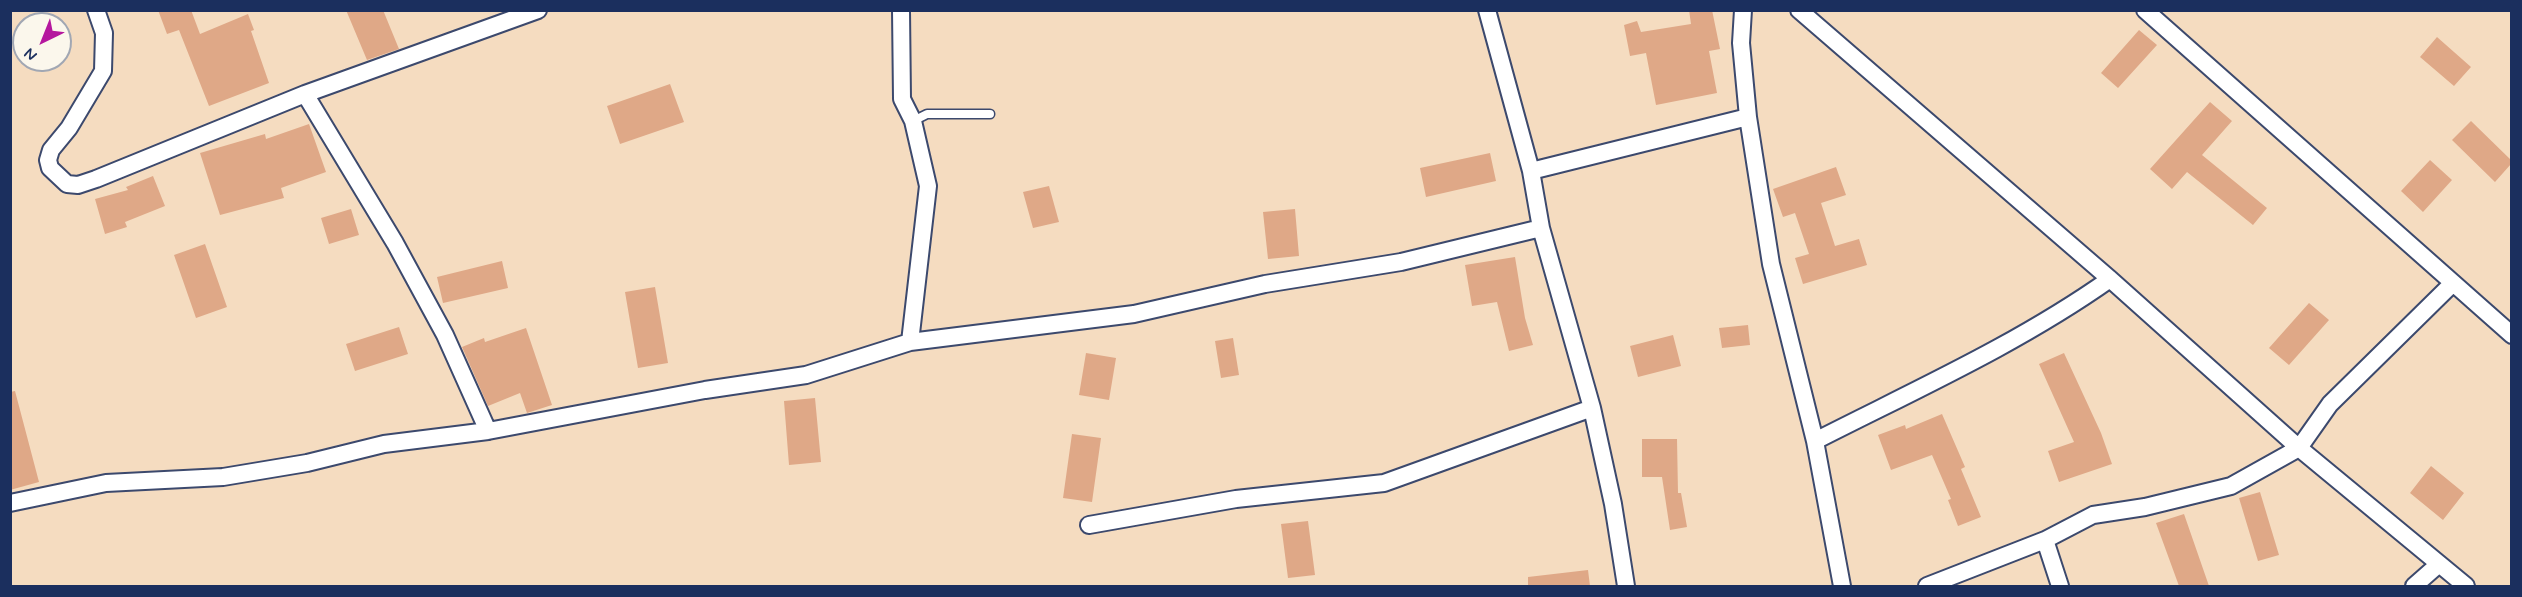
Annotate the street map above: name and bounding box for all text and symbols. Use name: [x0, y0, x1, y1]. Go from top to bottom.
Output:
north arrow: [12, 12, 72, 72]
text: N: [20, 43, 42, 65]

